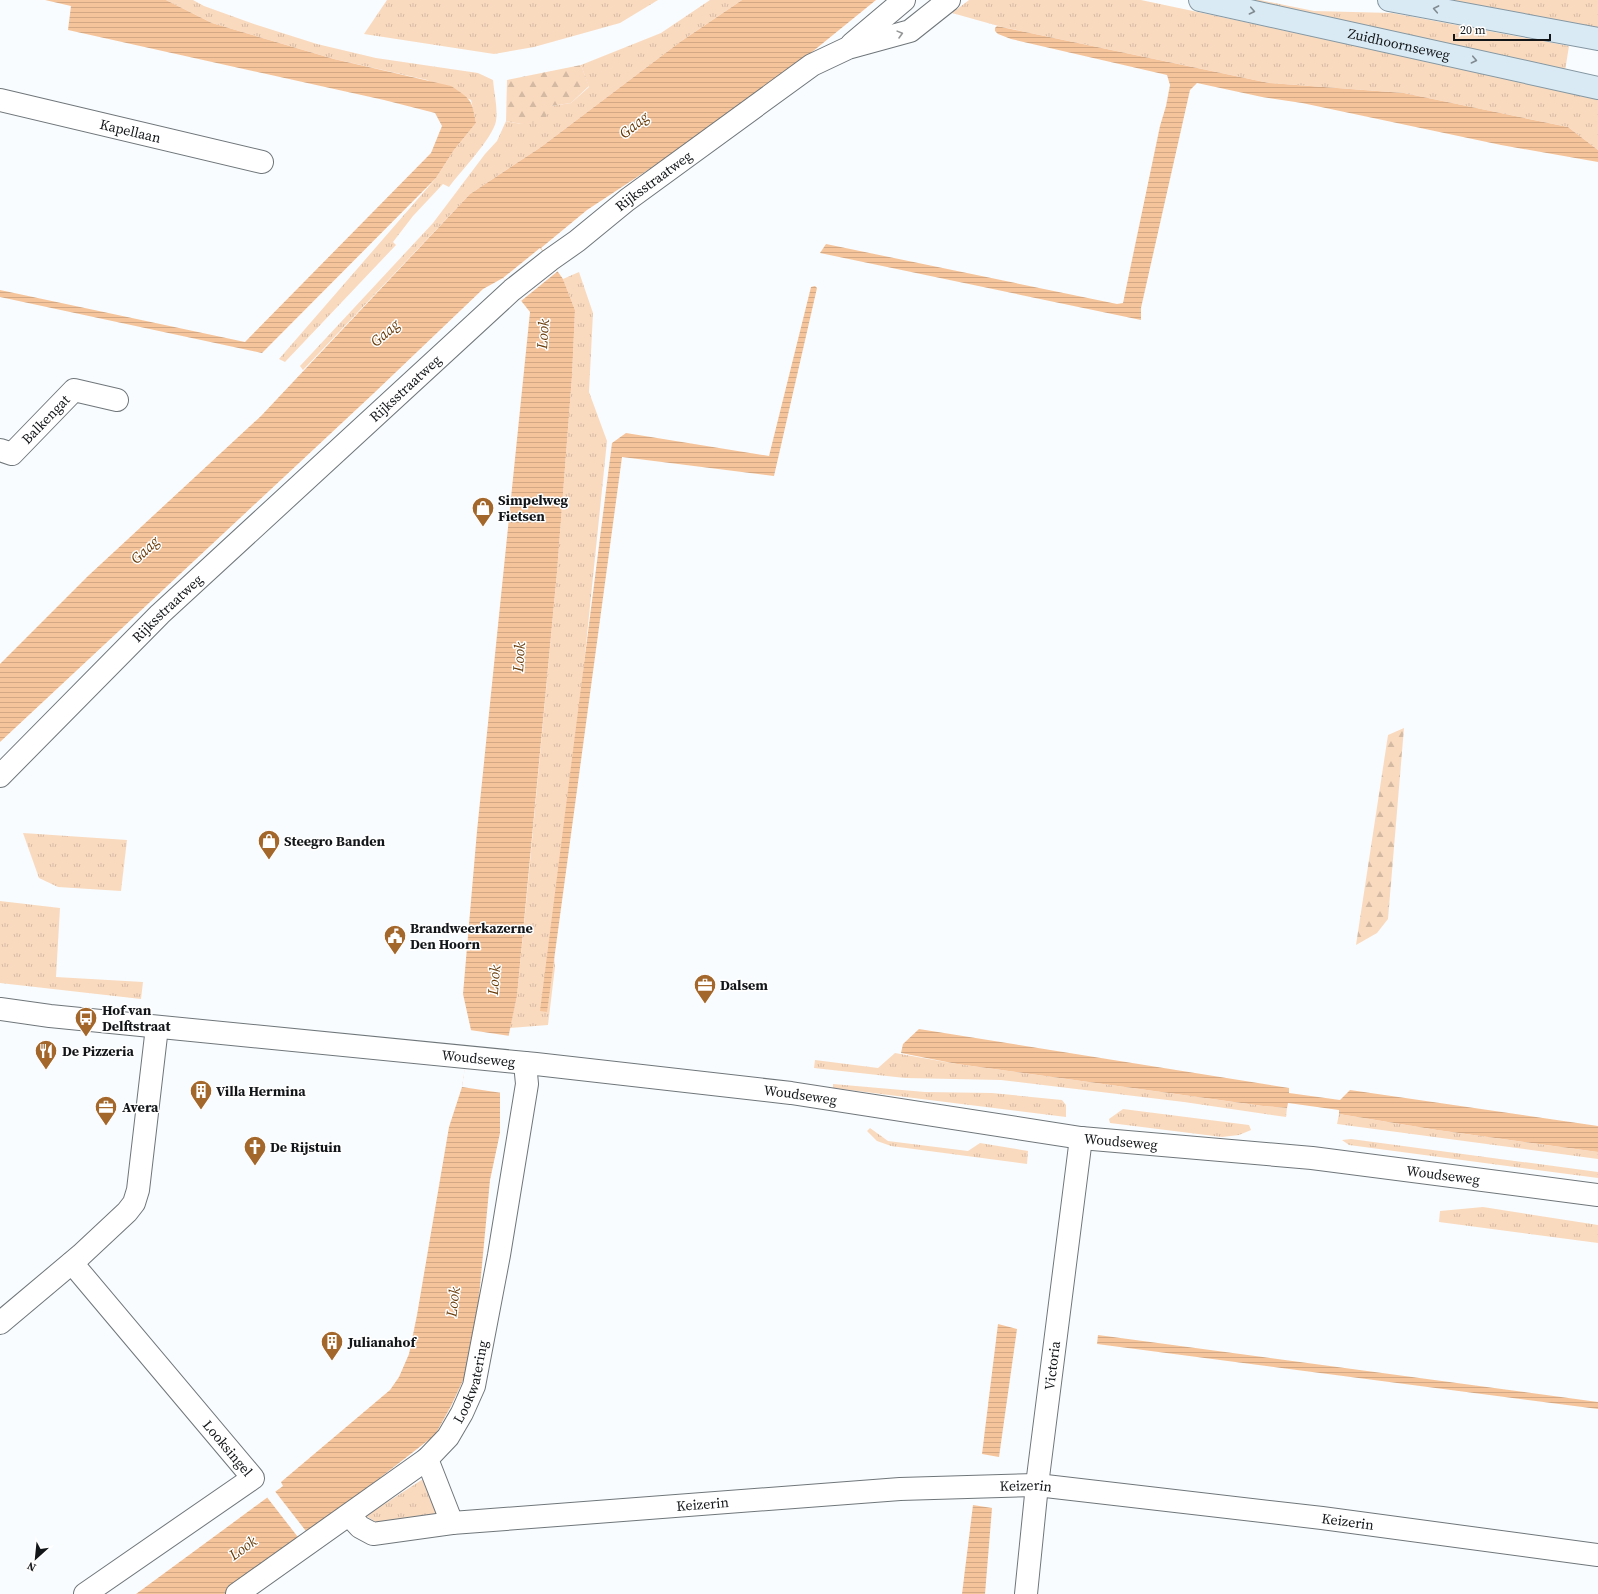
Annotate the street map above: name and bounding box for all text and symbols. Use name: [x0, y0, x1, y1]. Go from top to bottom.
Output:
one-way arrow: [1433, 5, 1439, 13]
one-way arrow: [1249, 7, 1255, 15]
scale bar: [1454, 16, 1550, 42]
text: 20 m: [1460, 22, 1486, 38]
street label: Zuidhoornseweg: [1346, 23, 1452, 65]
one-way arrow: [896, 30, 903, 39]
one-way arrow: [1471, 56, 1478, 64]
water label: Gaag: [614, 106, 654, 143]
street label: Kapellaan: [98, 114, 163, 148]
street label: Rijksstraatweg: [611, 146, 696, 216]
water label: Gaag: [365, 313, 404, 351]
water label: Look: [531, 317, 554, 351]
street label: Rijksstraatweg: [365, 350, 446, 426]
street label: Balkengat: [17, 390, 75, 448]
place label: Simpelweg Fietsen: [498, 490, 569, 526]
shop icon: Simpelweg Fietsen: [470, 495, 496, 528]
water label: Gaag: [126, 530, 164, 568]
street label: Rijksstraatweg: [127, 570, 207, 647]
water label: Look: [507, 640, 530, 674]
shop icon: Steegro Banden: [256, 828, 282, 861]
place label: Steegro Banden: [284, 831, 386, 851]
place label: Brandweerkazerne Den Hoorn: [410, 918, 533, 954]
public building icon: Brandweerkazerne Den Hoorn: [382, 923, 408, 956]
water label: Look: [482, 963, 505, 997]
office icon: Dalsem: [692, 972, 718, 1005]
place label: Dalsem: [720, 975, 768, 995]
place label: Hof van Delftstraat: [102, 1000, 172, 1036]
bus stop icon: Hof van Delftstraat: [73, 1005, 99, 1038]
restaurant icon: De Pizzeria: [33, 1038, 59, 1071]
place label: De Pizzeria: [62, 1041, 134, 1061]
street label: Woudseweg: [441, 1045, 516, 1072]
building icon: Villa Hermina: [188, 1078, 214, 1111]
street label: Woudseweg: [763, 1080, 838, 1110]
place label: Villa Hermina: [216, 1081, 306, 1101]
office icon: Avera: [93, 1094, 119, 1127]
place label: Avera: [122, 1097, 159, 1117]
street label: Woudseweg: [1083, 1128, 1159, 1155]
church icon: De Rijstuin: [242, 1134, 268, 1167]
place label: De Rijstuin: [270, 1137, 342, 1157]
street label: Woudseweg: [1405, 1160, 1481, 1190]
water label: Look: [440, 1285, 465, 1319]
building icon: Julianahof: [319, 1329, 345, 1362]
place label: Julianahof: [347, 1332, 417, 1352]
street label: Lookwatering: [448, 1339, 493, 1427]
street label: Victoria: [1039, 1339, 1065, 1391]
street label: Looksingel: [198, 1416, 257, 1481]
street label: Keizerin: [999, 1475, 1054, 1497]
street label: Keizerin: [676, 1492, 730, 1516]
street label: Keizerin: [1320, 1508, 1376, 1535]
water label: Look: [224, 1530, 262, 1565]
north arrow: [16, 1538, 56, 1578]
text: N: [25, 1558, 39, 1575]

